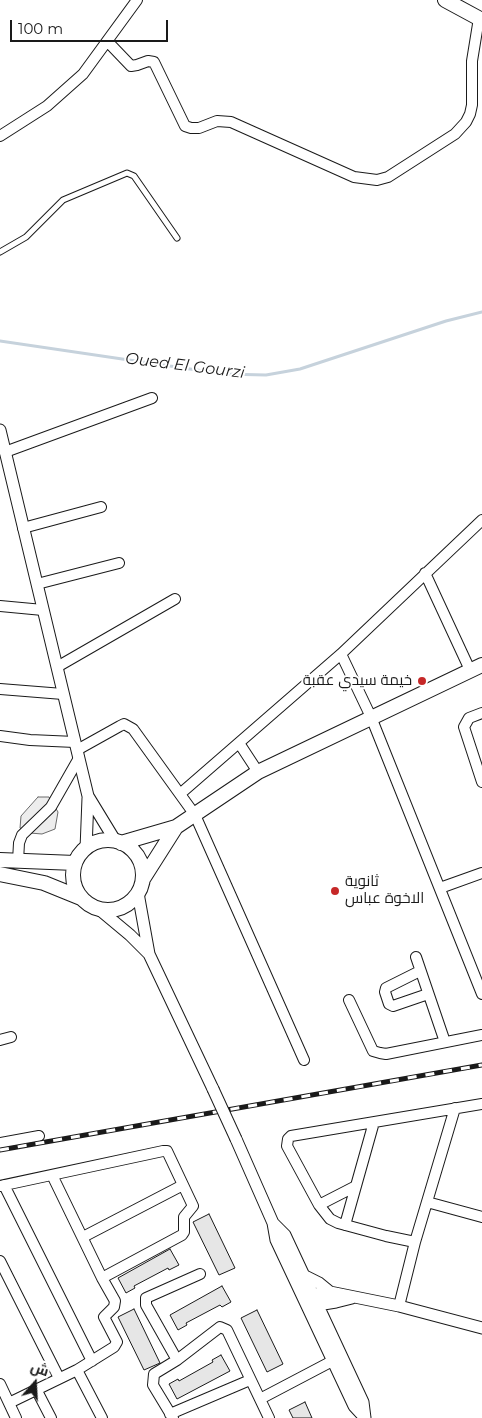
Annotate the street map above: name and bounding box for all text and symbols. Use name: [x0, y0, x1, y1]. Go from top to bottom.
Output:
scale bar: [12, 10, 170, 42]
text: 100 m: [18, 19, 63, 38]
water label: Oued El Gourzi: [124, 349, 246, 383]
place label: خيمة سيدي عقبة: [303, 672, 412, 690]
marker: خيمة سيدي عقبة: [416, 675, 428, 687]
place label: ثانوية الاخوة عباس: [345, 873, 424, 908]
marker: ثانوية الاخوة عباس: [329, 885, 341, 897]
text: ش: [28, 1357, 51, 1380]
north arrow: [10, 1358, 60, 1408]

